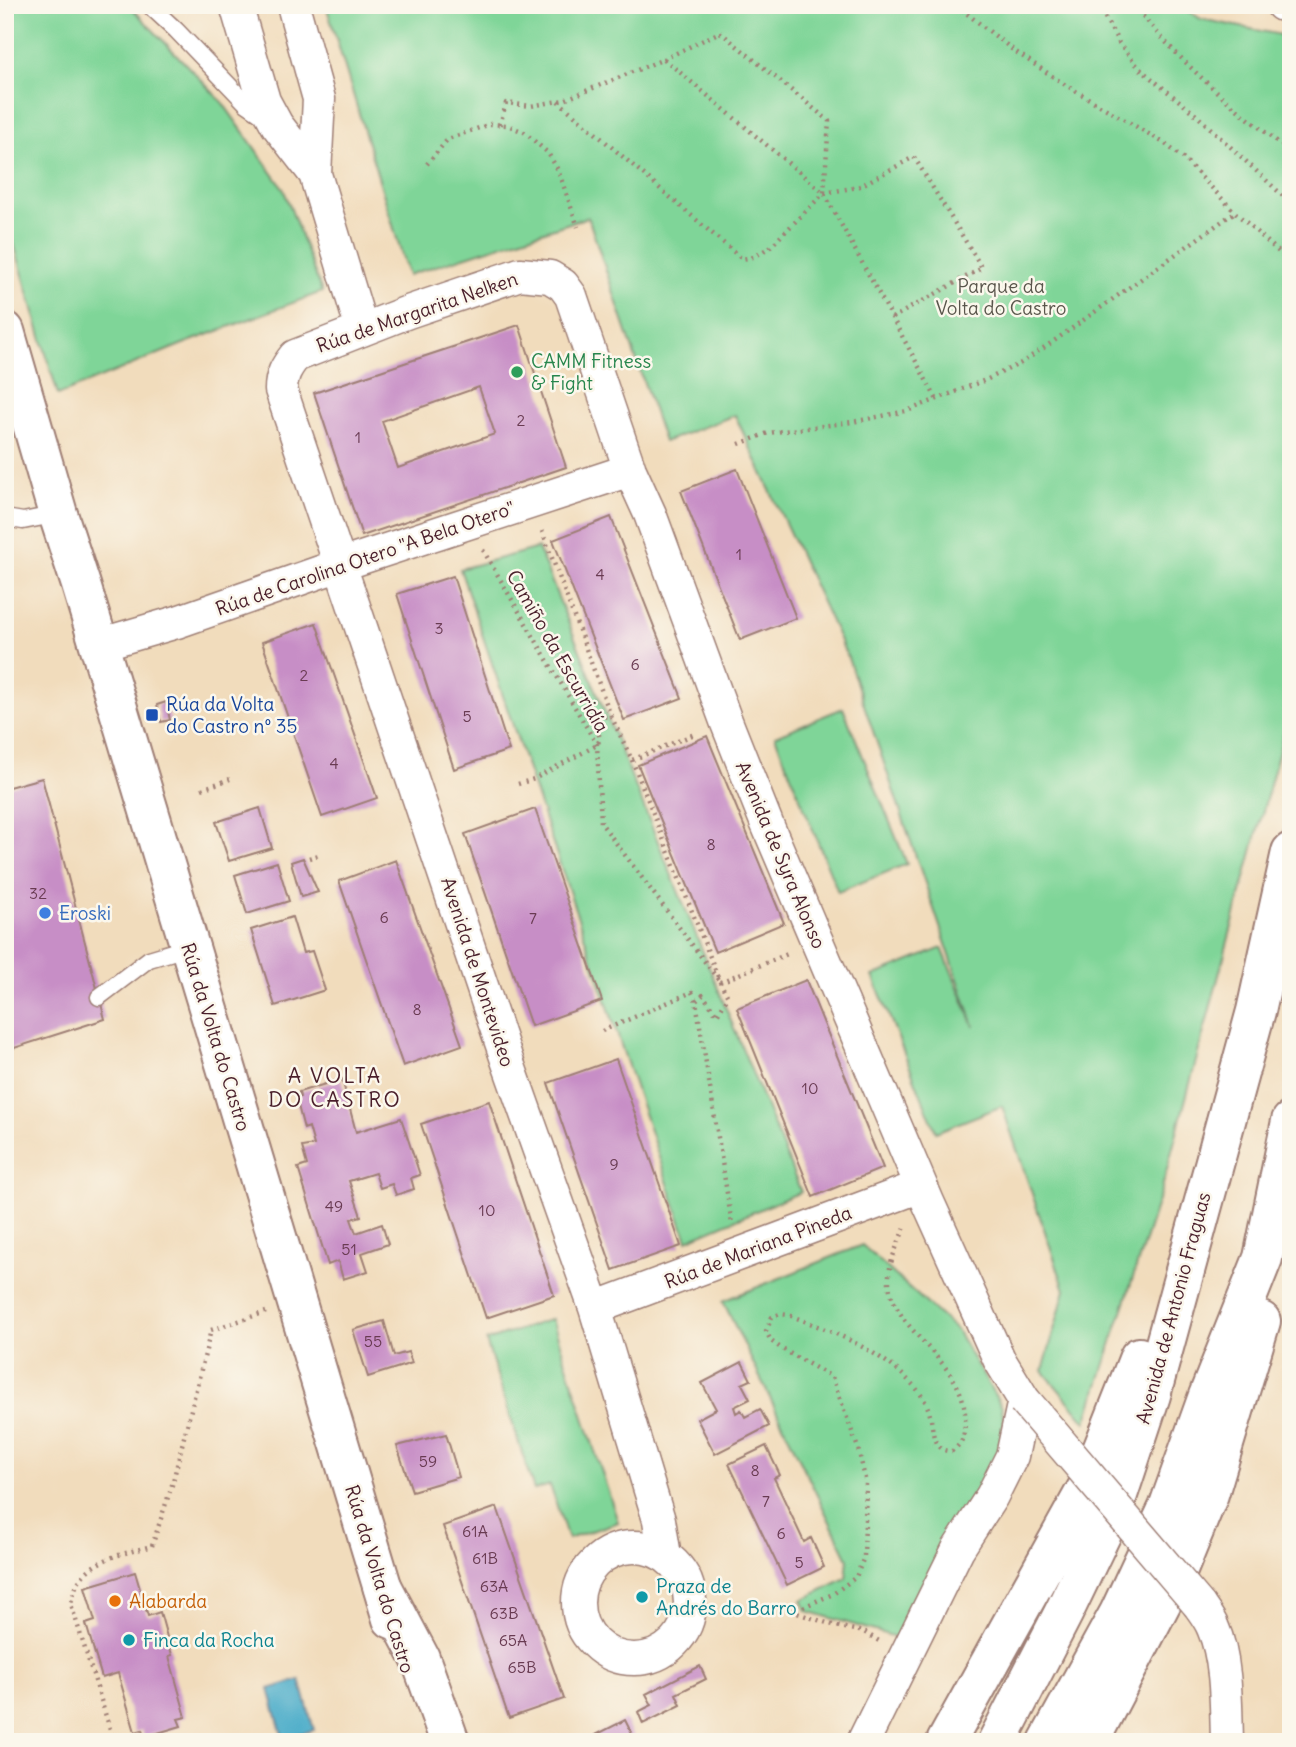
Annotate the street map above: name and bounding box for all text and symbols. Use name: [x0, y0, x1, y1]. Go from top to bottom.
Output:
street label: Rúa de Margarita Nelken: [313, 266, 521, 358]
park label: Parque da Volta do Castro: [936, 274, 1066, 320]
place label: CAMM Fitness & Fight: [531, 349, 651, 395]
marker: CAMM Fitness & Fight: [509, 364, 525, 380]
house number: 2: [517, 410, 526, 430]
house number: 1: [355, 427, 361, 447]
street label: Rúa de Carolina Otero "A Bela Otero": [212, 495, 518, 621]
house number: 1: [736, 544, 742, 564]
house number: 4: [595, 564, 605, 584]
street label: Camiño da Escurridía: [502, 566, 614, 737]
house number: 3: [434, 618, 444, 638]
house number: 6: [630, 654, 640, 674]
house number: 2: [300, 665, 309, 685]
place label: Rúa da Volta do Castro nº 35: [166, 692, 297, 738]
house number: 5: [462, 706, 472, 726]
marker: Rúa da Volta do Castro nº 35: [144, 707, 160, 723]
house number: 4: [329, 753, 339, 773]
street label: Avenida de Syra Alonso: [731, 758, 831, 952]
house number: 8: [706, 834, 716, 854]
street label: Avenida de Montevideo: [436, 874, 520, 1070]
house number: 32: [29, 883, 47, 903]
place label: Eroski: [59, 901, 111, 925]
marker: Eroski: [37, 905, 53, 921]
house number: 6: [379, 907, 389, 927]
house number: 7: [529, 908, 537, 928]
street label: Rúa da Volta do Castro: [176, 940, 256, 1134]
house number: 8: [412, 999, 422, 1019]
district label: A VOLTA DO CASTRO: [268, 1062, 402, 1113]
house number: 10: [802, 1078, 818, 1098]
house number: 9: [609, 1154, 619, 1174]
street label: Avenida de Antonio Fraguas: [1130, 1189, 1216, 1427]
house number: 49: [325, 1196, 343, 1216]
house number: 10: [479, 1200, 495, 1220]
street label: Rúa de Mariana Pineda: [661, 1200, 855, 1294]
house number: 51: [341, 1239, 357, 1259]
house number: 55: [364, 1331, 382, 1351]
house number: 59: [419, 1451, 437, 1471]
house number: 8: [750, 1460, 760, 1480]
street label: Rúa da Volta do Castro: [340, 1482, 420, 1676]
house number: 7: [762, 1491, 770, 1511]
house number: 61A: [462, 1521, 488, 1541]
house number: 6: [776, 1523, 786, 1543]
house number: 61B: [472, 1548, 498, 1568]
house number: 5: [794, 1552, 804, 1572]
place label: Praza de Andrés do Barro: [656, 1574, 797, 1620]
house number: 63A: [480, 1576, 508, 1596]
place label: Alabarda: [129, 1589, 207, 1613]
marker: Praza de Andrés do Barro: [634, 1589, 650, 1605]
marker: Alabarda: [107, 1593, 123, 1609]
house number: 63B: [490, 1603, 518, 1623]
place label: Finca da Rocha: [143, 1628, 275, 1652]
house number: 65A: [499, 1630, 527, 1650]
marker: Finca da Rocha: [121, 1632, 137, 1648]
house number: 65B: [508, 1657, 536, 1677]

